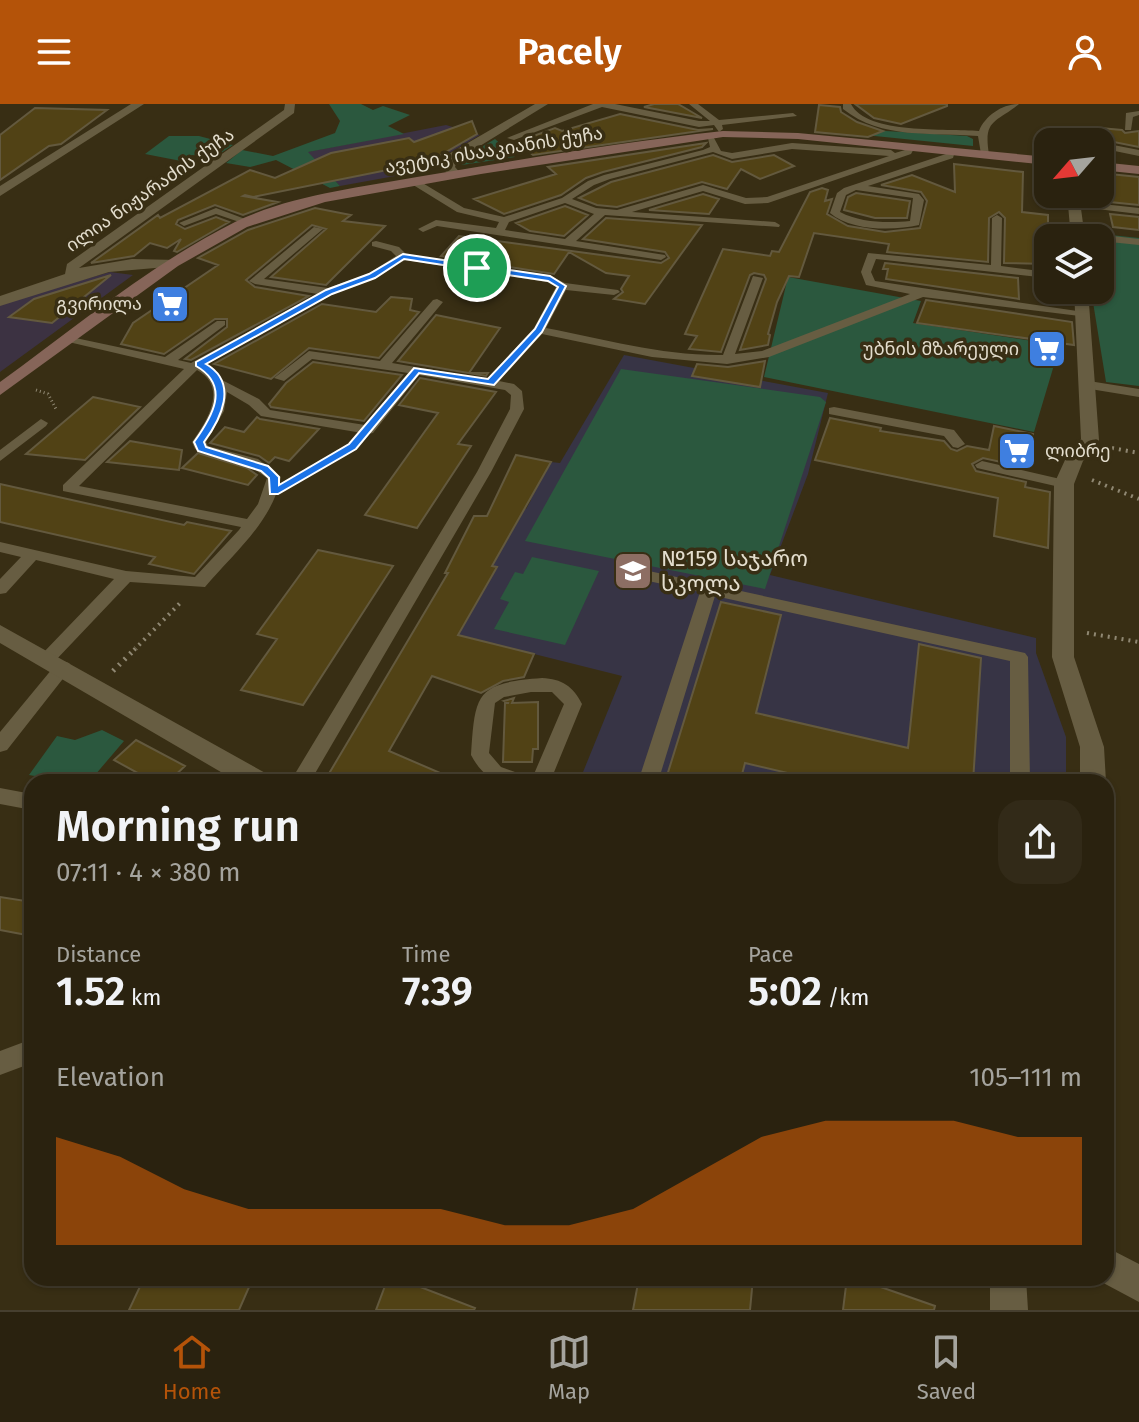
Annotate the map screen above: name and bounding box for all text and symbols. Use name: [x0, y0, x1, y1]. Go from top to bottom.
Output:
icon: menu: [32, 30, 76, 74]
text: Pacely: [517, 30, 622, 74]
icon: person: [1063, 30, 1107, 74]
street label: ავეტიკ ისააკიანის ქუჩა: [384, 122, 604, 178]
street label: ილია ნიჟარაძის ქუჩა: [62, 124, 238, 256]
north arrow: [1034, 128, 1114, 208]
map controls: [1034, 128, 1114, 304]
button: layers: [1034, 224, 1114, 304]
pin: [443, 234, 511, 302]
icon: arrive: [455, 246, 499, 290]
supermarket icon: გვირილა: [149, 283, 191, 325]
place label: გვირილა: [56, 293, 142, 315]
supermarket icon: უბნის მზარეული: [1026, 328, 1068, 370]
place label: უბნის მზარეული: [863, 338, 1019, 360]
supermarket icon: ლიბრე: [996, 430, 1038, 472]
place label: ლიბრე: [1045, 440, 1111, 462]
place label: №159 საჯარო სკოლა: [661, 545, 808, 597]
school or university icon: №159 საჯარო სკოლა: [612, 550, 654, 592]
text: Morning run: [56, 800, 300, 853]
button: share: [998, 800, 1082, 884]
text: 07:11 · 4 × 380 m: [56, 857, 241, 888]
text: Distance: [56, 941, 141, 968]
text: Time: [402, 941, 450, 968]
text: Pace: [748, 941, 794, 968]
text: 1.52: [56, 968, 125, 1016]
text: 7:39: [402, 968, 473, 1016]
text: 5:02: [748, 968, 822, 1016]
text: km: [125, 984, 161, 1011]
text: /km: [822, 984, 869, 1011]
text: Elevation: [56, 1062, 165, 1093]
text: 105–111 m: [969, 1062, 1082, 1093]
tab: Home: [163, 1330, 221, 1405]
tab: Map: [547, 1330, 591, 1405]
tab: Saved: [917, 1330, 976, 1405]

